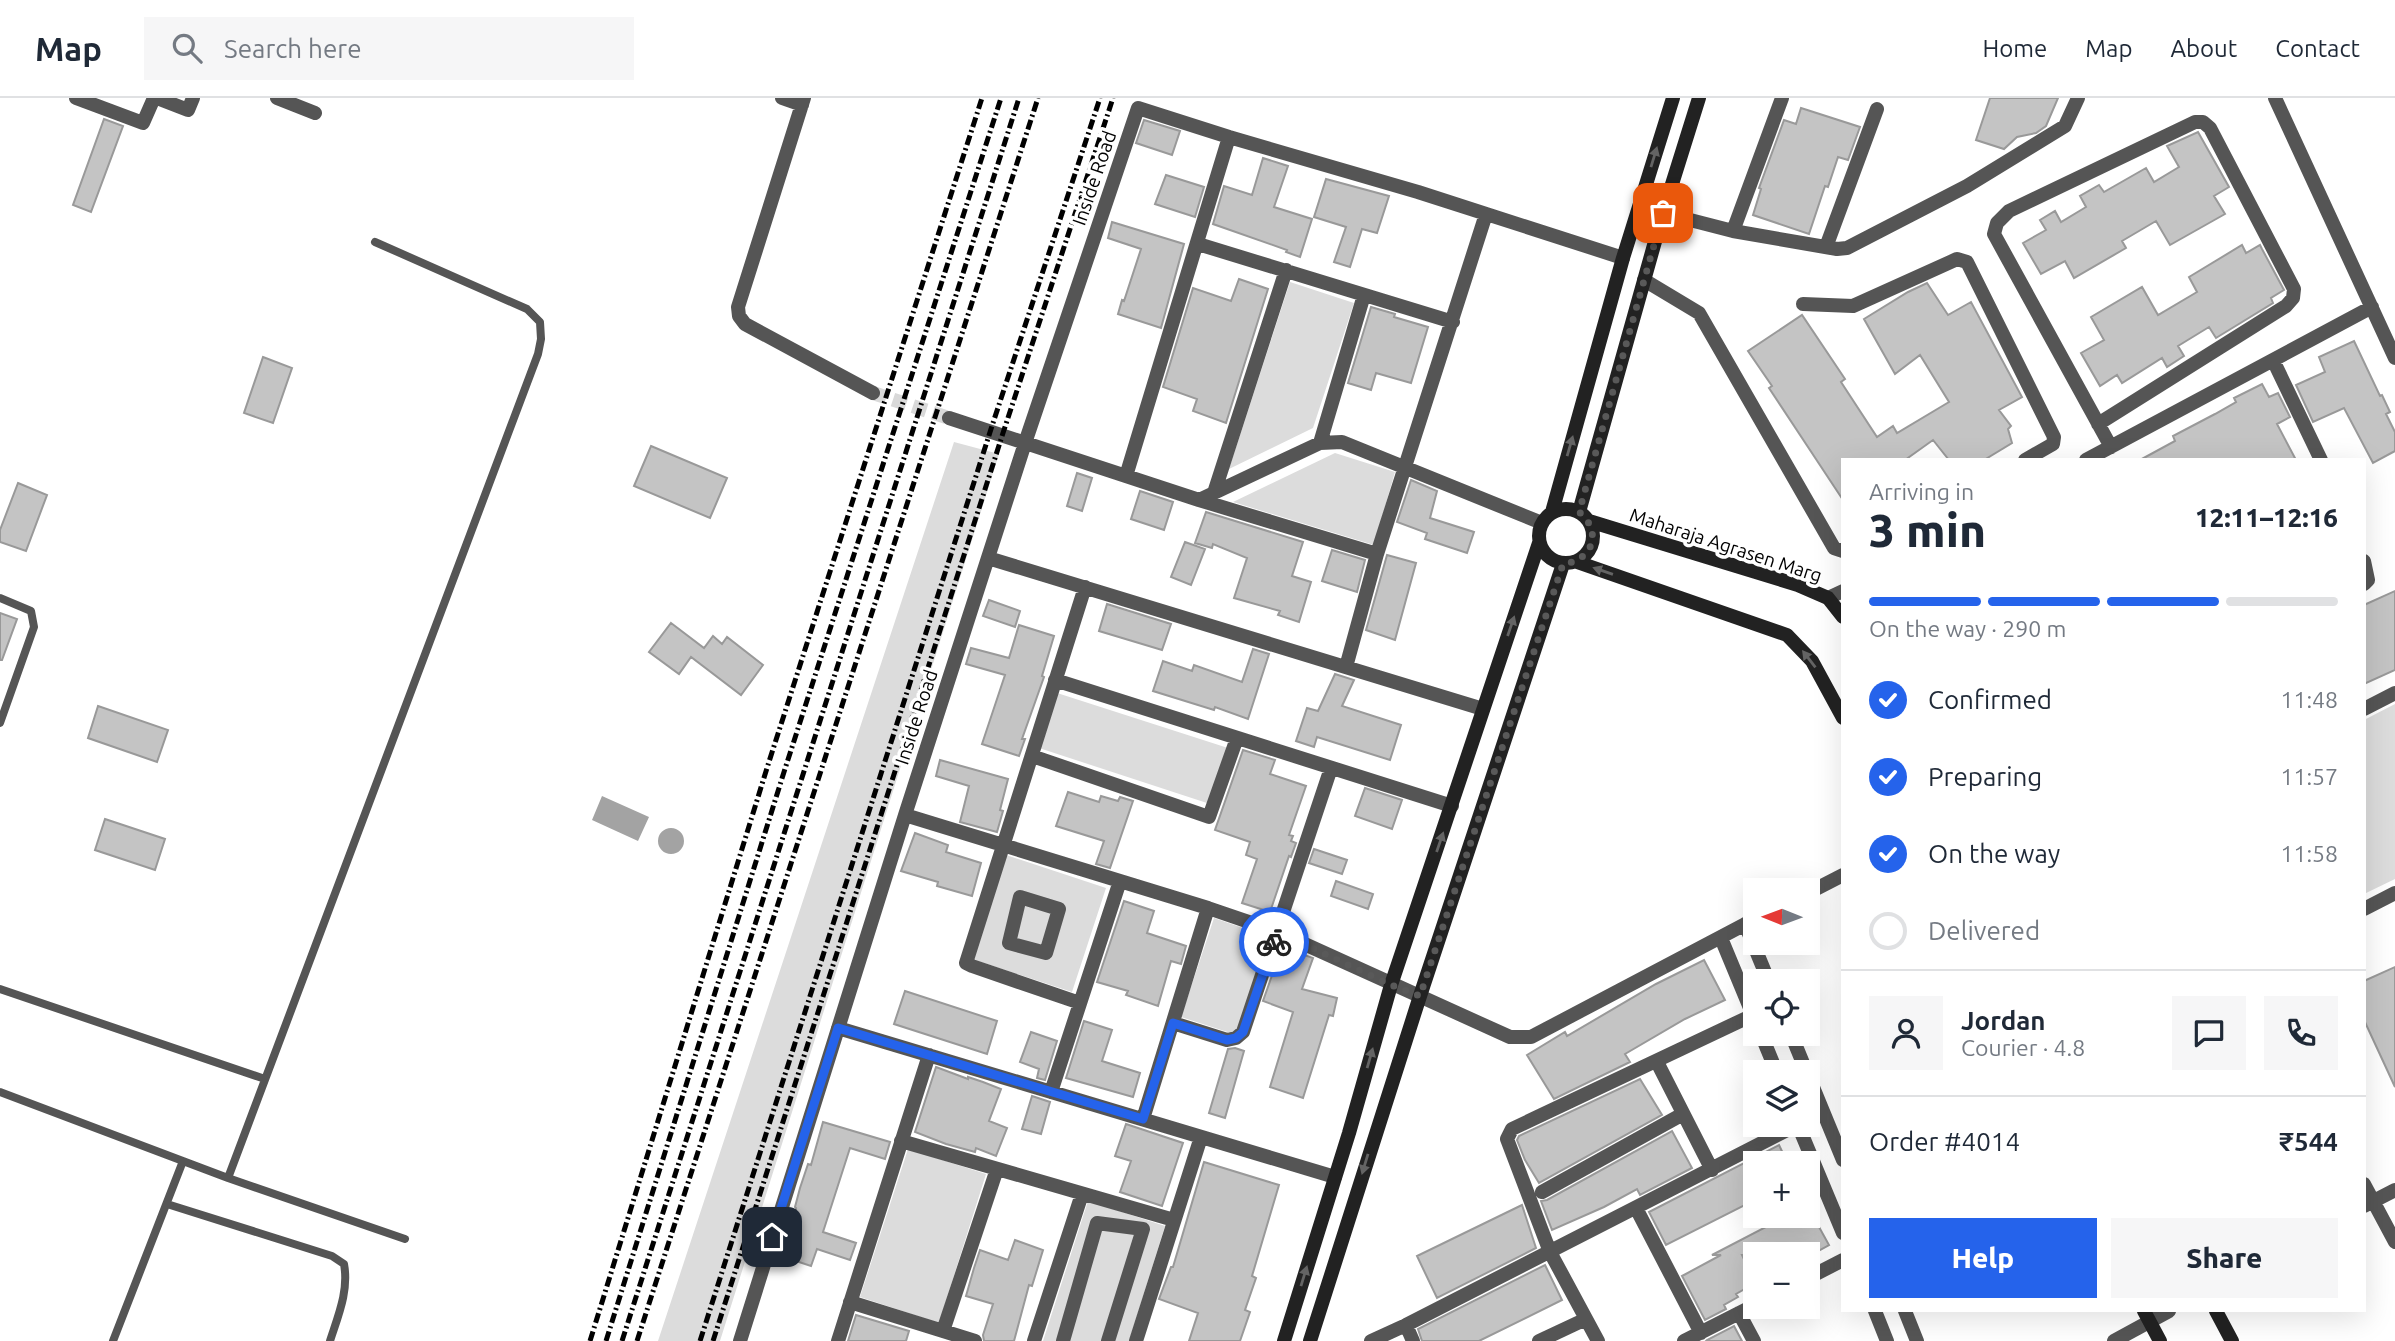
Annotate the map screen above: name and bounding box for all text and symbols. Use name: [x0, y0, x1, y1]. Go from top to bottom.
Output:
search box: [144, 17, 634, 80]
icon: search: [168, 29, 206, 67]
text: Map: [35, 30, 102, 67]
text: Search here: [224, 34, 362, 63]
text: Home: [1982, 35, 2047, 62]
text: Map: [2085, 35, 2132, 62]
text: About: [2170, 35, 2237, 62]
text: Contact: [2275, 35, 2360, 62]
street label: Inside Road: [1068, 128, 1120, 228]
one-way arrow: [1650, 147, 1660, 168]
pin: [1633, 183, 1693, 243]
icon: bag: [1644, 194, 1682, 232]
one-way arrow: [1566, 436, 1576, 457]
text: Arriving in: [1869, 479, 1974, 504]
street label: Maharaja Agrasen Marg: [1627, 503, 1825, 587]
text: 12:11–12:16: [2195, 503, 2338, 532]
text: 3 min: [1869, 504, 1986, 556]
one-way arrow: [1592, 565, 1613, 576]
one-way arrow: [1506, 615, 1517, 636]
text: On the way · 290 m: [1869, 616, 2066, 641]
one-way arrow: [1801, 651, 1816, 669]
street label: Inside Road: [890, 667, 942, 767]
icon: check: [1869, 681, 1907, 719]
text: Confirmed: [1928, 685, 2052, 714]
text: 11:48: [2280, 687, 2338, 712]
icon: check: [1869, 758, 1907, 796]
text: Preparing: [1928, 762, 2042, 791]
text: 11:57: [2280, 764, 2338, 789]
one-way arrow: [1435, 831, 1446, 852]
icon: check: [1869, 835, 1907, 873]
text: On the way: [1928, 839, 2060, 868]
text: 11:58: [2280, 841, 2338, 866]
north arrow: [1743, 878, 1820, 956]
map controls: [1743, 878, 1820, 1319]
courier: [1239, 907, 1309, 977]
text: Delivered: [1928, 916, 2040, 945]
icon: bike: [1255, 923, 1293, 961]
button: locate: [1743, 969, 1820, 1046]
button: person: [1869, 996, 1943, 1070]
button: chat: [2172, 996, 2246, 1070]
button: phone: [2264, 996, 2338, 1070]
text: Jordan: [1961, 1006, 2046, 1035]
text: Courier · 4.8: [1961, 1035, 2085, 1060]
one-way arrow: [1365, 1047, 1376, 1069]
button: layers: [1743, 1060, 1820, 1137]
text: Order #4014: [1869, 1127, 2020, 1156]
text: ₹544: [2279, 1127, 2338, 1156]
button: +: [1743, 1151, 1820, 1228]
one-way arrow: [1360, 1154, 1370, 1175]
pin: [742, 1207, 802, 1267]
icon: home: [753, 1218, 791, 1256]
button: Help: [1869, 1218, 2097, 1298]
button: Share: [2111, 1218, 2338, 1298]
button: −: [1743, 1242, 1820, 1319]
one-way arrow: [1299, 1265, 1310, 1286]

